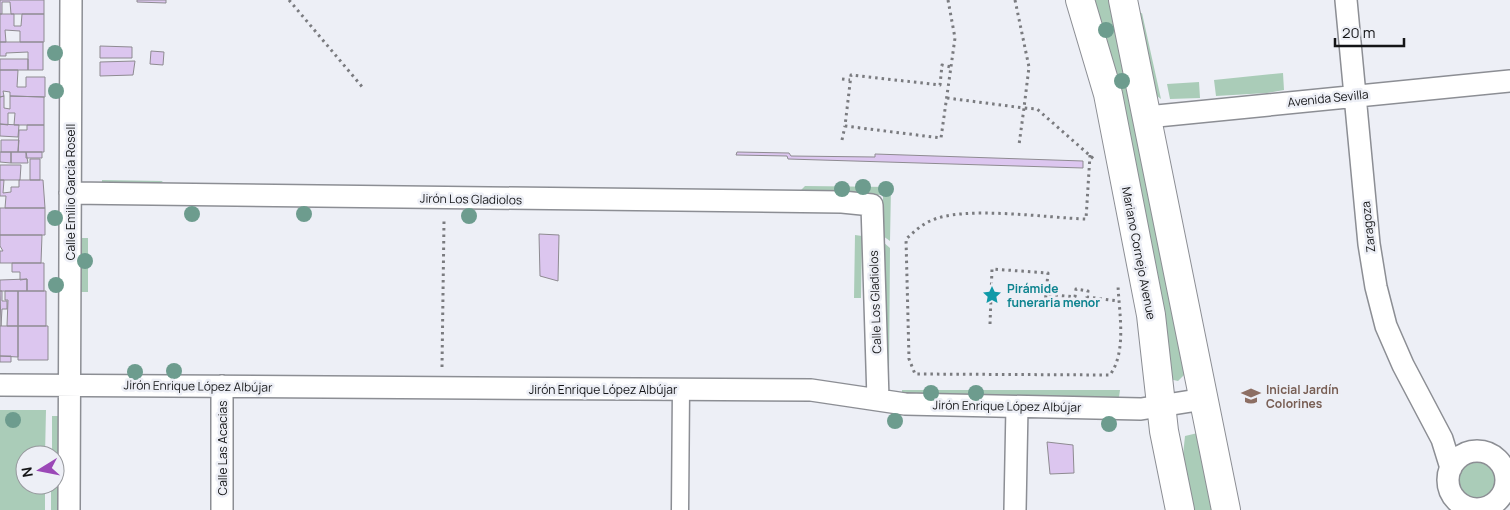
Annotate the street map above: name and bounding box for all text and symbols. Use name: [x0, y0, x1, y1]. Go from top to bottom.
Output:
scale bar: [1335, 15, 1404, 47]
text: 20 m: [1342, 22, 1375, 43]
street label: Avenida Sevilla: [1287, 85, 1369, 111]
street label: Calle Emilio García Rosell: [62, 124, 79, 260]
street label: Mariano Cornejo Avenue: [1118, 185, 1160, 321]
street label: Jirón Los Gladiolos: [420, 190, 522, 208]
street label: Zaragoza: [1357, 201, 1379, 253]
street label: Calle Los Gladiolos: [865, 250, 885, 354]
place label: Pirámide funeraria menor: [1007, 280, 1100, 311]
place icon: Pirámide funeraria menor: [981, 284, 1003, 306]
street label: Jirón Enrique López Albújar: [124, 376, 273, 396]
street label: Jirón Enrique López Albújar: [529, 381, 678, 398]
place label: Inicial Jardín Colorines: [1266, 381, 1339, 412]
school or university icon: Inicial Jardín Colorines: [1240, 385, 1262, 407]
street label: Jirón Enrique López Albújar: [933, 396, 1082, 416]
street label: Calle Las Acacias: [214, 401, 231, 495]
north arrow: [15, 445, 65, 495]
text: N: [16, 466, 37, 479]

